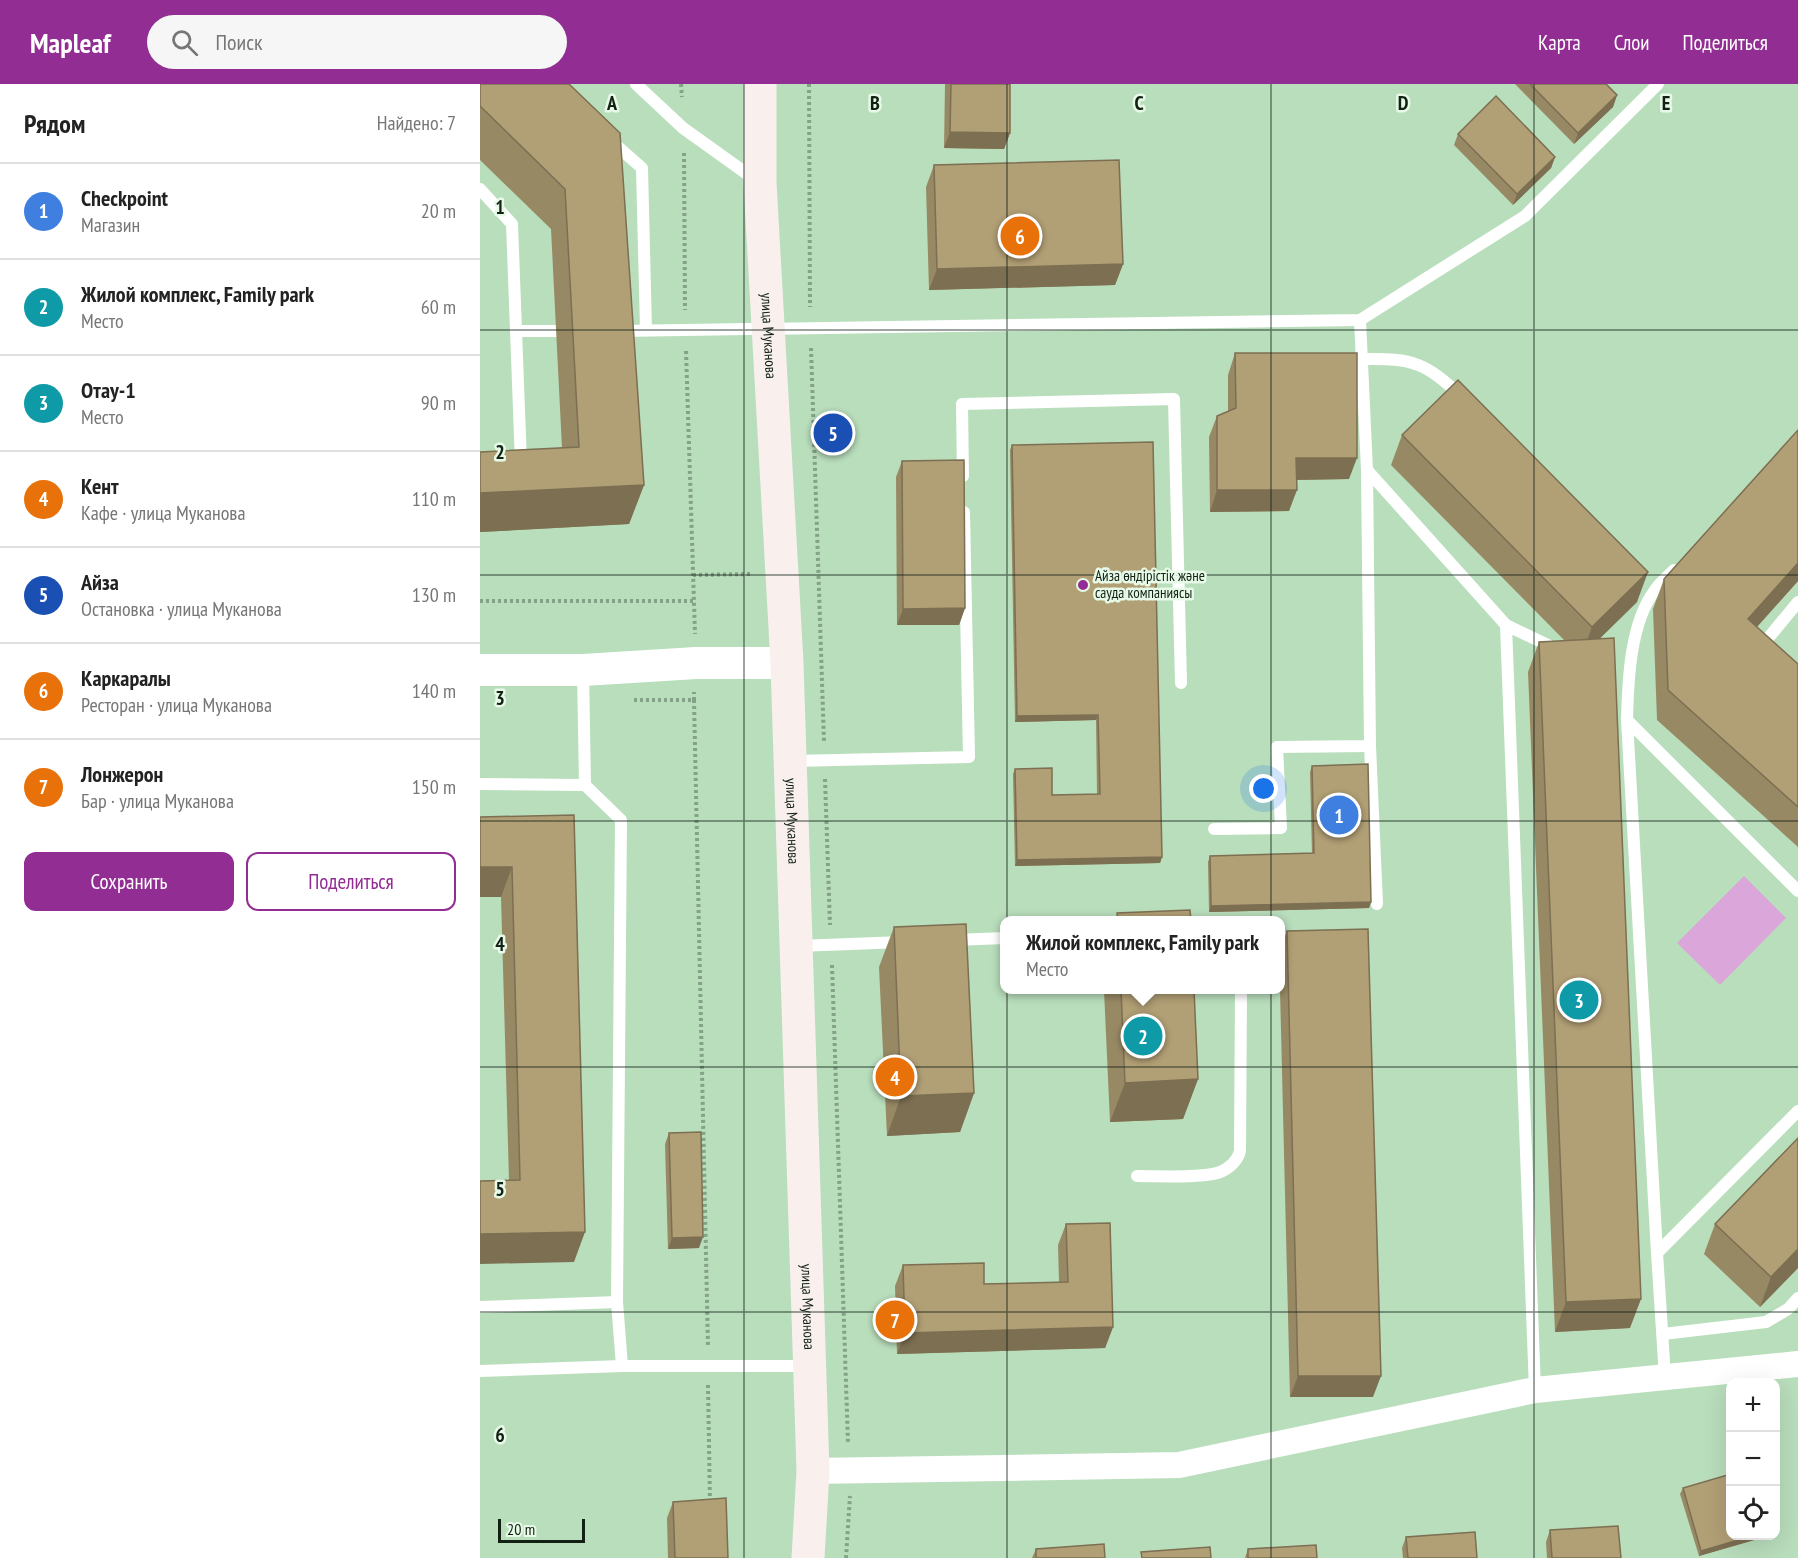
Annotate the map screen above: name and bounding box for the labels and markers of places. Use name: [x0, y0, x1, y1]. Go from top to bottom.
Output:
pin: 6: [1000, 214, 1040, 258]
pin: 5: [814, 410, 852, 456]
place label: Айза өндірістік және сауда компаниясы: [1095, 566, 1205, 602]
marker: Айза өндірістік және сауда компаниясы: [1076, 578, 1090, 592]
pin: 1: [1320, 792, 1358, 838]
pin: 3: [1560, 978, 1598, 1022]
pin: 2: [1124, 1014, 1162, 1058]
pin: 4: [876, 1054, 914, 1100]
pin: 7: [876, 1298, 914, 1342]

